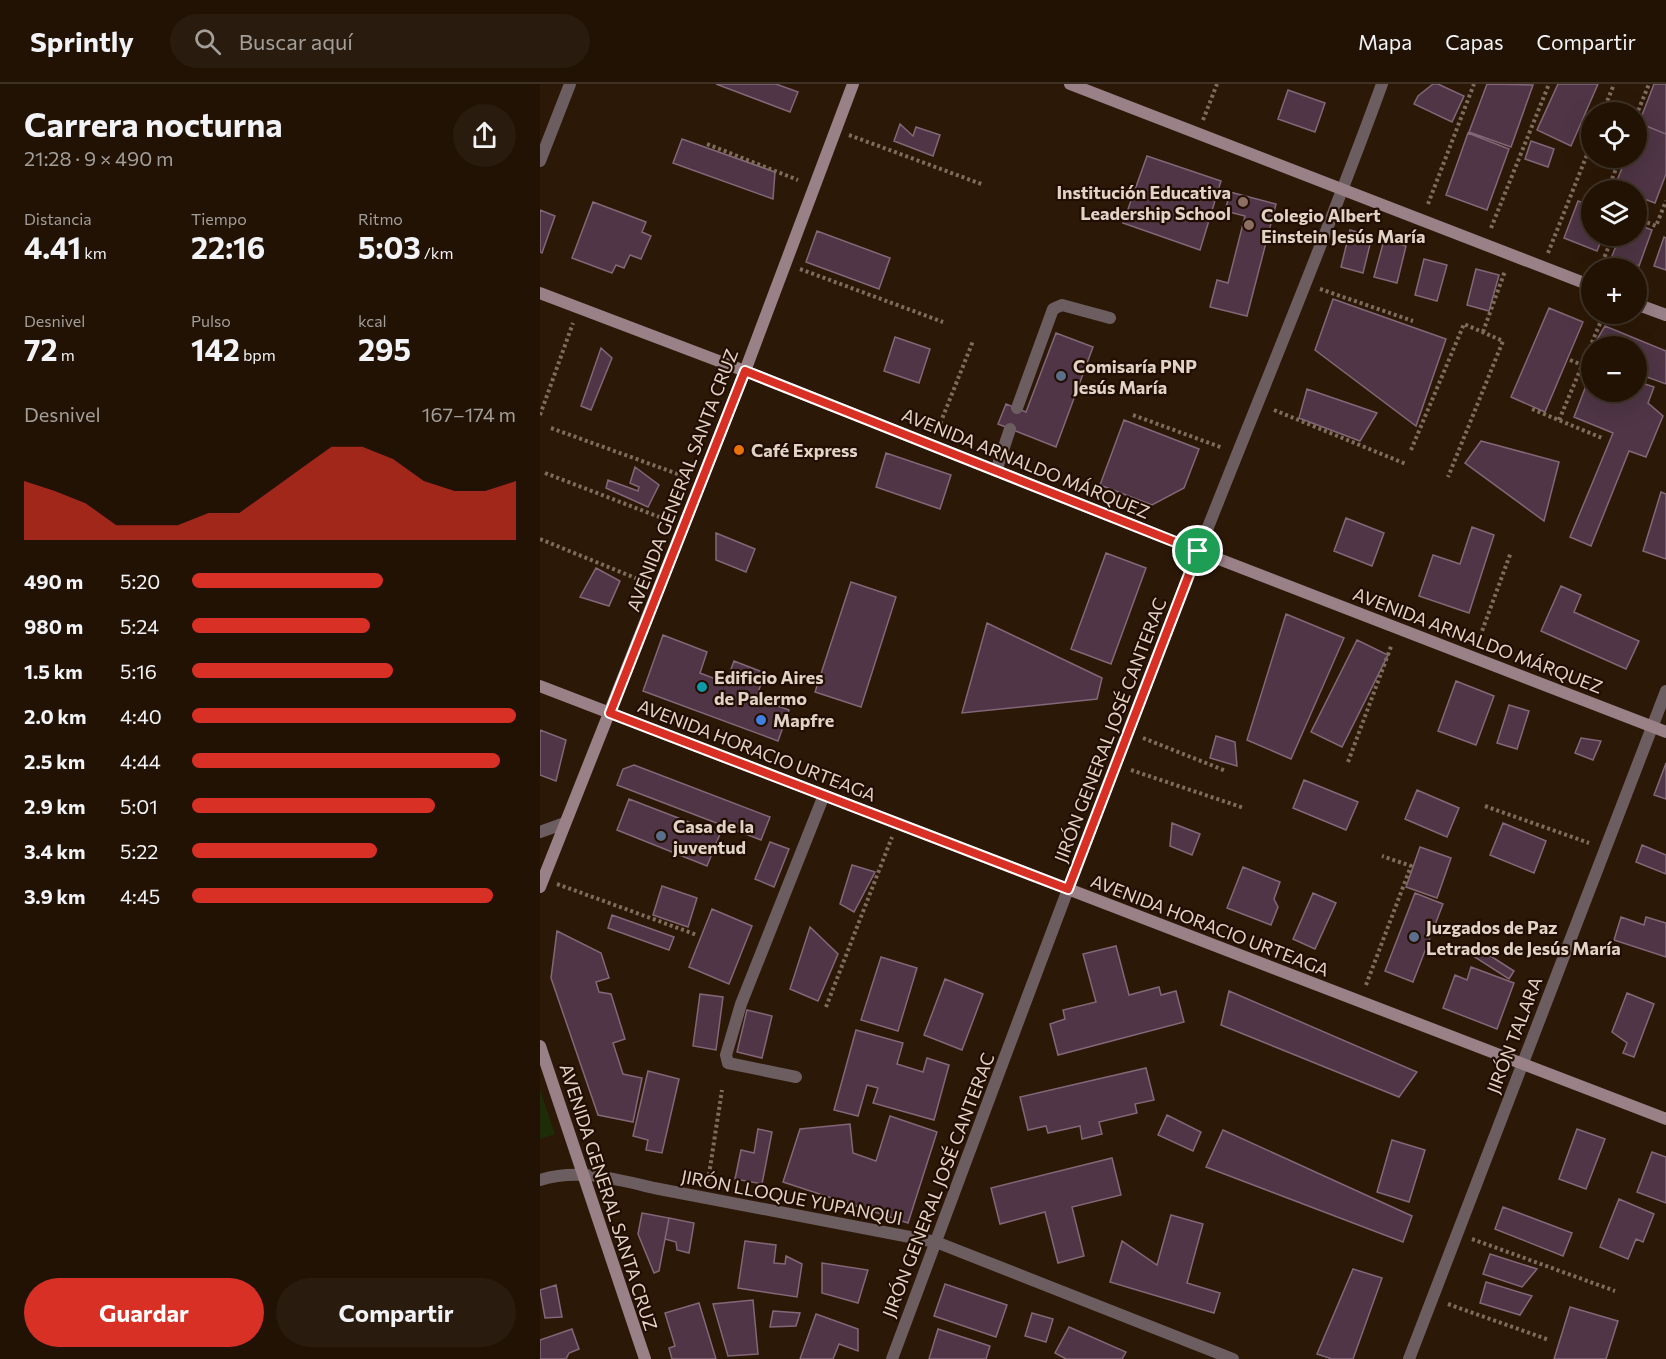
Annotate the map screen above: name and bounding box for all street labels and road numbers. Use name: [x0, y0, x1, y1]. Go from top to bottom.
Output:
street label: AVENIDA GENERAL SANTA CRUZ: [622, 346, 742, 614]
street label: AVENIDA ARNALDO MÁRQUEZ: [899, 403, 1153, 523]
street label: AVENIDA ARNALDO MÁRQUEZ: [1350, 582, 1606, 698]
street label: JIRÓN GENERAL JOSÉ CANTERAC: [1049, 595, 1171, 865]
street label: AVENIDA HORACIO URTEAGA: [635, 694, 879, 806]
street label: AVENIDA HORACIO URTEAGA: [1088, 869, 1332, 981]
street label: JIRÓN TALARA: [1482, 973, 1546, 1097]
street label: JIRÓN GENERAL JOSÉ CANTERAC: [877, 1050, 999, 1320]
street label: AVENIDA GENERAL SANTA CRUZ: [555, 1061, 663, 1333]
street label: JIRÓN LLOQUE YUPANQUI: [680, 1165, 904, 1229]

